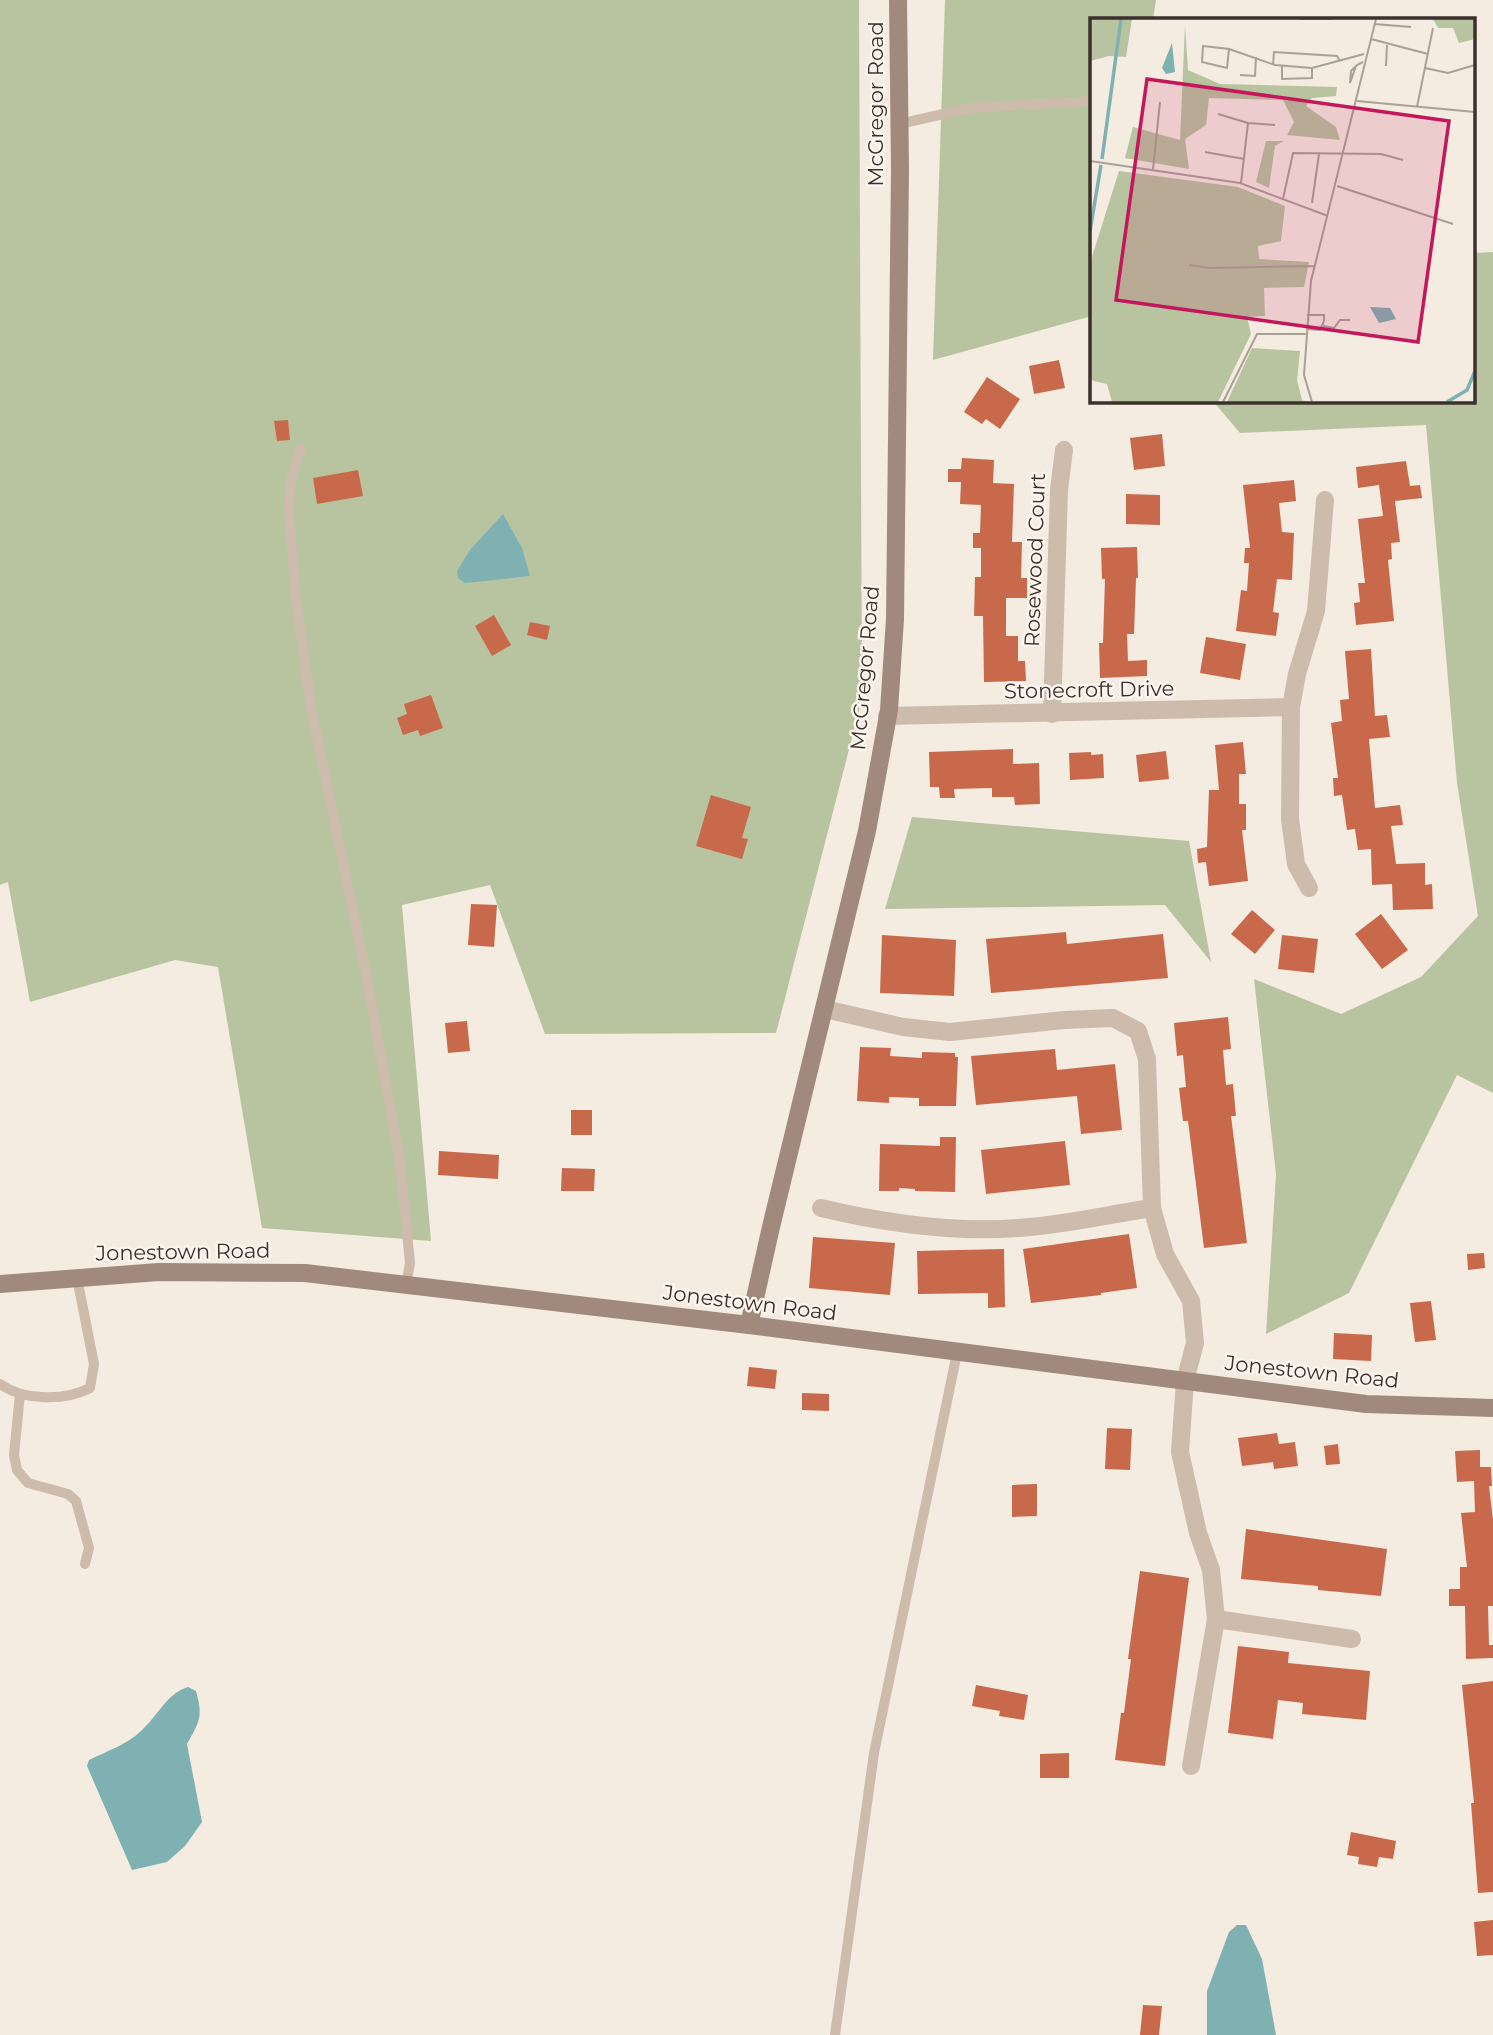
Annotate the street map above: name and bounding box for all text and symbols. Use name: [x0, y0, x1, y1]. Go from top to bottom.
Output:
inset map: [1090, 18, 1476, 402]
street label: McGregor Road: [863, 21, 888, 187]
street label: Rosewood Court: [1019, 472, 1050, 647]
street label: McGregor Road: [845, 585, 884, 751]
street label: Stonecroft Drive: [1004, 676, 1174, 703]
street label: Jonestown Road: [94, 1237, 271, 1266]
street label: Jonestown Road: [661, 1279, 838, 1326]
street label: Jonestown Road: [1223, 1350, 1400, 1393]

